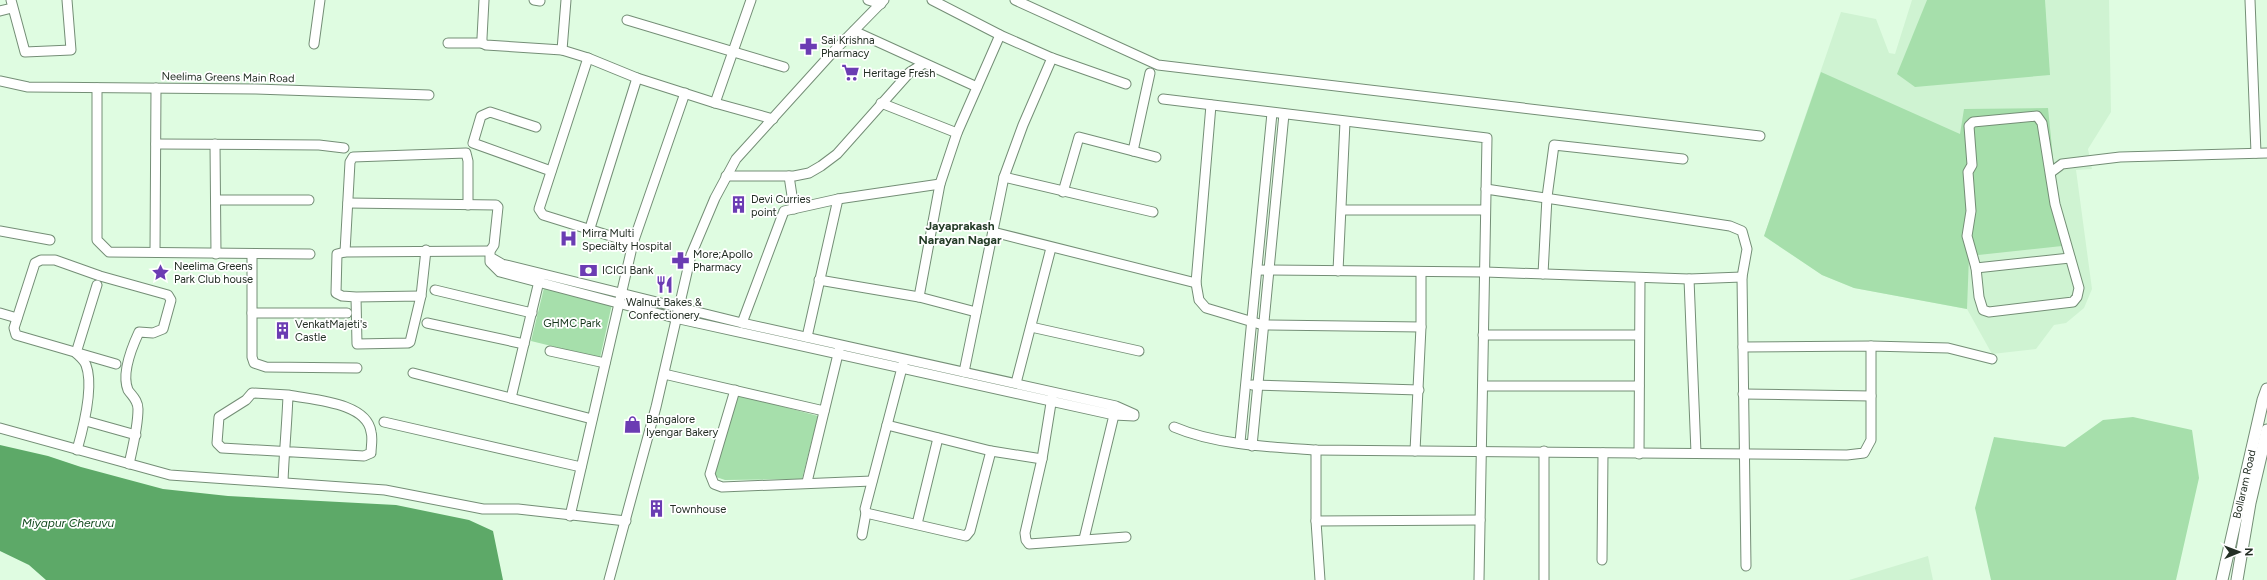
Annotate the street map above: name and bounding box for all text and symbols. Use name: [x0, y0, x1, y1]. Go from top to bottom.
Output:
place label: Sai Krishna Pharmacy: [821, 34, 875, 60]
pharmacy icon: Sai Krishna Pharmacy: [798, 36, 818, 56]
supermarket icon: Heritage Fresh: [840, 63, 860, 83]
place label: Heritage Fresh: [863, 67, 935, 80]
street label: Neelima Greens Main Road: [161, 70, 295, 85]
place label: Devi Curries point: [751, 193, 811, 219]
building icon: Devi Curries point: [728, 195, 748, 215]
district label: Jayaprakash Narayan Nagar: [918, 219, 1002, 247]
place label: Mirra Multi Specialty Hospital: [582, 227, 671, 253]
hospital icon: Mirra Multi Specialty Hospital: [559, 229, 579, 249]
place label: More;Apollo Pharmacy: [693, 248, 753, 274]
pharmacy icon: More;Apollo Pharmacy: [670, 250, 690, 270]
place label: Neelima Greens Park Club house: [174, 260, 253, 286]
bank icon: ICICI Bank: [579, 260, 599, 280]
place icon: Neelima Greens Park Club house: [151, 262, 171, 282]
place label: ICICI Bank: [602, 264, 654, 277]
restaurant icon: Walnut Bakes & Confectionery: [654, 274, 674, 294]
place label: Walnut Bakes & Confectionery: [626, 296, 702, 322]
park label: GHMC Park: [543, 317, 601, 330]
place label: VenkatMajeti's Castle: [295, 318, 367, 344]
building icon: VenkatMajeti's Castle: [272, 320, 292, 340]
place label: Bangalore Iyengar Bakery: [646, 413, 719, 439]
shop icon: Bangalore Iyengar Bakery: [623, 415, 643, 435]
street label: Bollaram Road: [2230, 448, 2259, 520]
building icon: Townhouse: [647, 499, 667, 519]
place label: Townhouse: [670, 503, 726, 516]
water label: Miyapur Cheruvu: [22, 516, 115, 530]
north arrow: [2219, 532, 2259, 572]
text: N: [2242, 547, 2255, 556]

